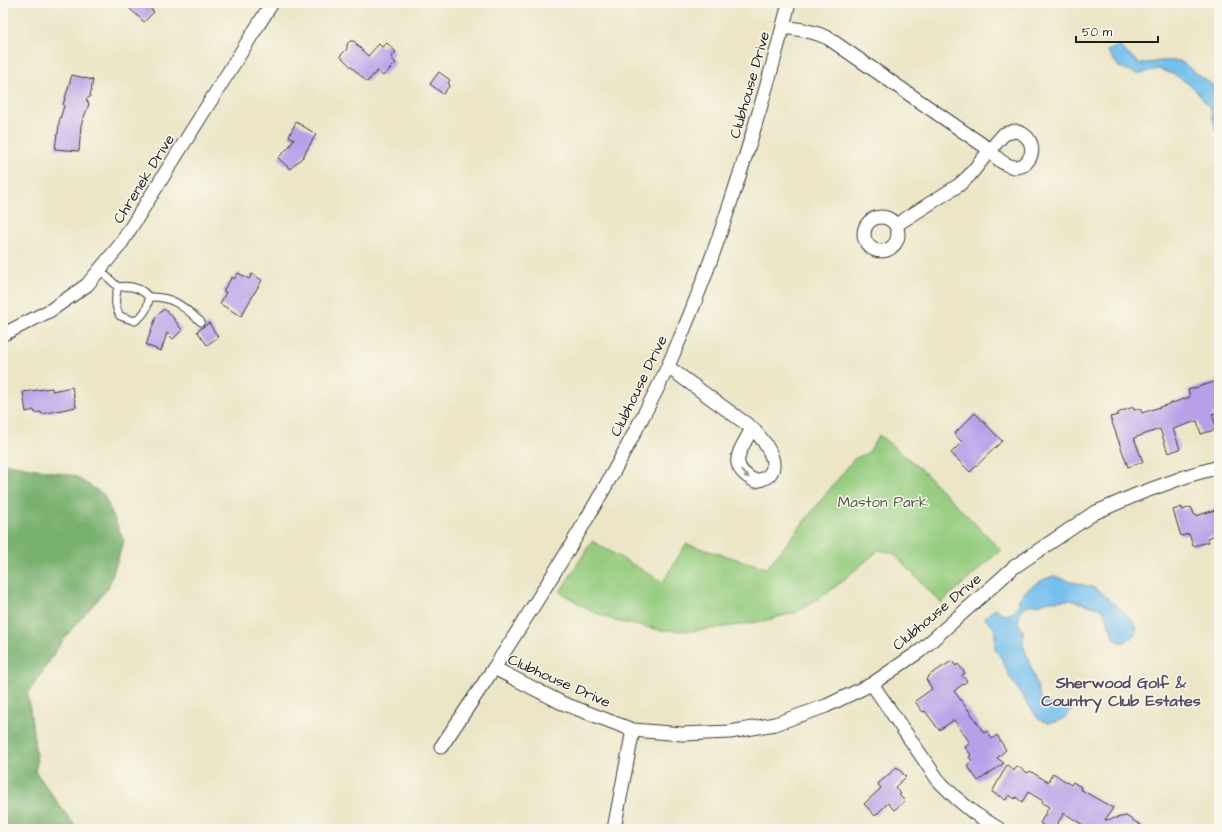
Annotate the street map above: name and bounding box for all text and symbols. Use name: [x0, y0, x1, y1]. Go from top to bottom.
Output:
scale bar: [1076, 18, 1158, 44]
text: 50 m: [1082, 24, 1113, 41]
street label: Clubhouse Drive: [725, 29, 775, 141]
street label: Chrenek Drive: [108, 130, 180, 228]
street label: Clubhouse Drive: [605, 332, 673, 440]
one-way arrow: [740, 469, 750, 479]
park label: Maston Park: [838, 492, 928, 513]
street label: Clubhouse Drive: [888, 568, 986, 656]
street label: Clubhouse Drive: [504, 649, 614, 713]
district label: Sherwood Golf & Country Club Estates: [1041, 672, 1201, 713]

